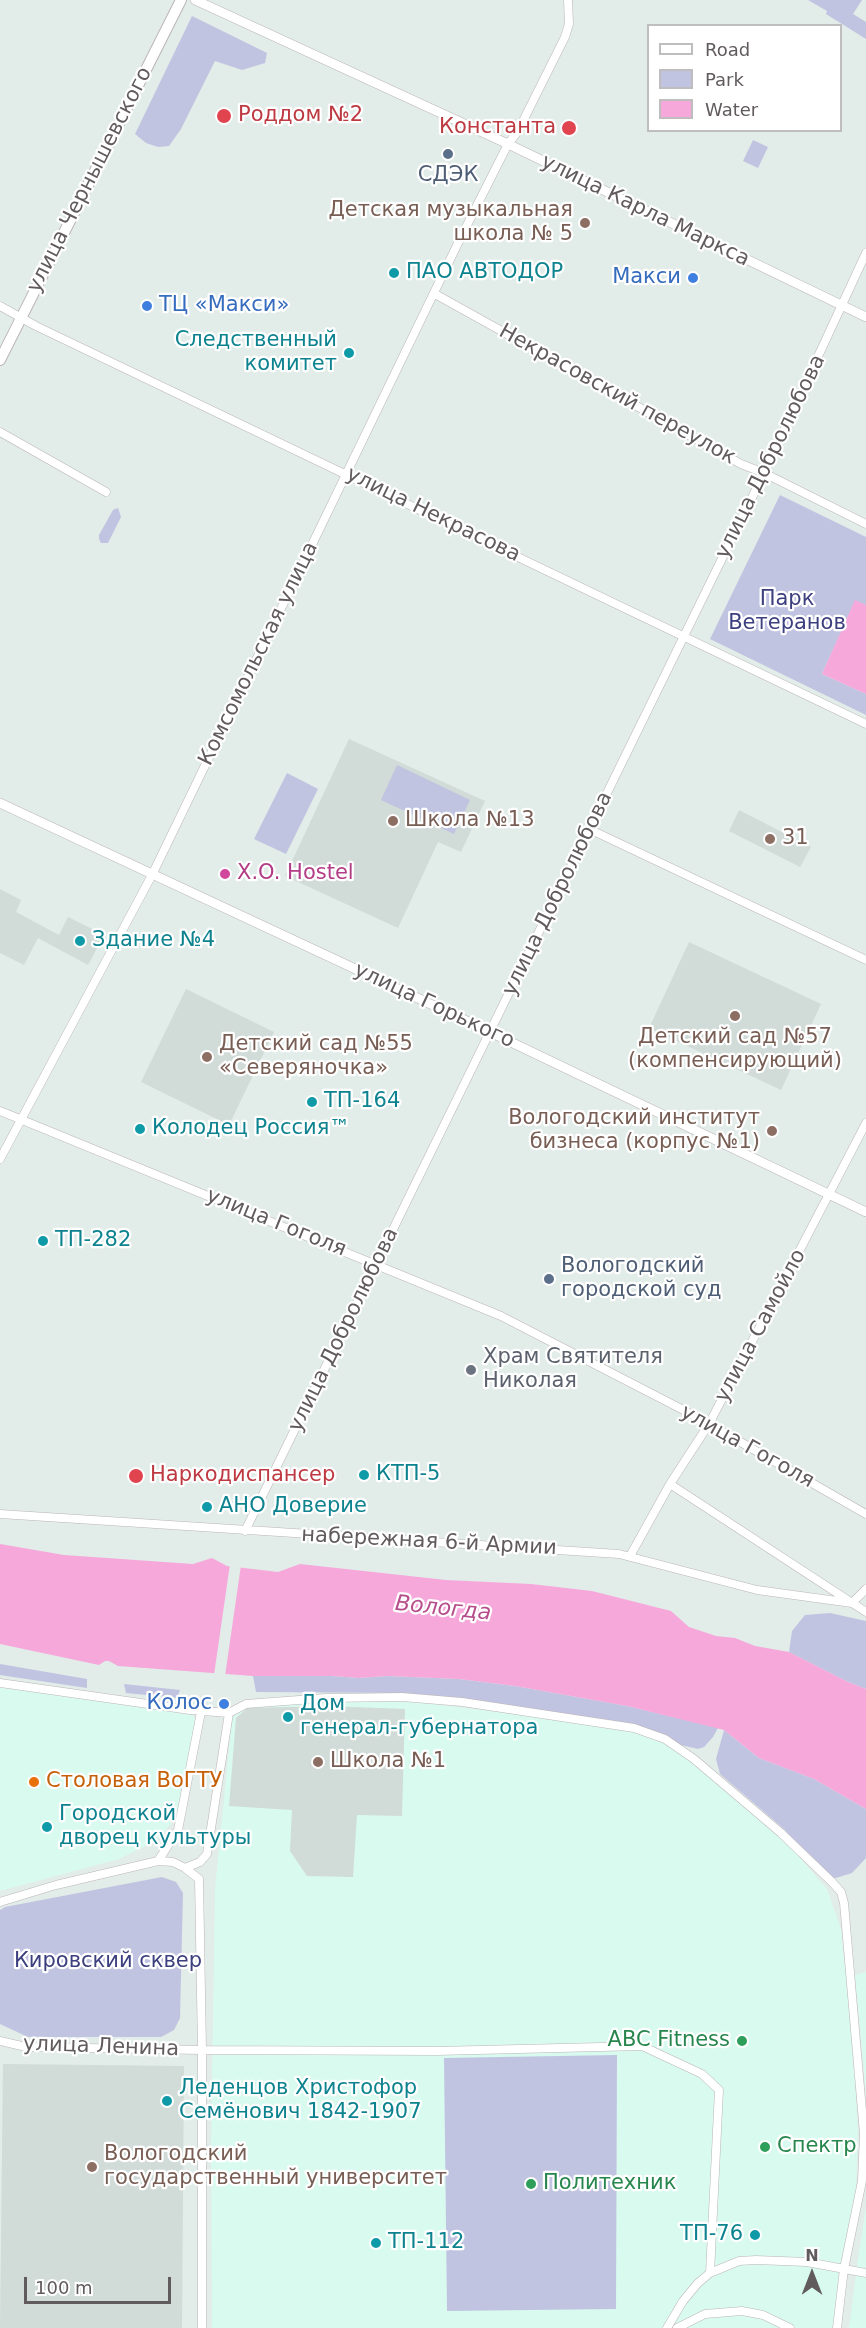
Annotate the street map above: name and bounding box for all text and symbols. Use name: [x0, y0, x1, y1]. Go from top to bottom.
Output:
legend: [647, 24, 842, 132]
text: Road: [705, 39, 750, 60]
street label: улица Чернышевского: [22, 63, 158, 297]
text: Park: [705, 69, 744, 90]
text: Water: [705, 99, 758, 120]
place label: Роддом №2: [238, 103, 363, 129]
marker: Роддом №2: [215, 107, 233, 125]
place label: Константа: [439, 115, 556, 141]
marker: Константа: [560, 119, 578, 137]
marker: СДЭК: [441, 147, 455, 161]
street label: улица Карла Маркса: [537, 150, 753, 272]
place label: СДЭК: [418, 163, 478, 189]
place label: Детская музыкальная школа № 5: [328, 198, 573, 248]
marker: Детская музыкальная школа № 5: [578, 216, 592, 230]
place label: ПАО АВТОДОР: [406, 260, 563, 286]
place label: Макси: [612, 265, 681, 291]
marker: ПАО АВТОДОР: [387, 266, 401, 280]
marker: Макси: [686, 271, 700, 285]
place label: ТЦ «Макси»: [159, 293, 289, 319]
marker: ТЦ «Макси»: [140, 299, 154, 313]
street label: Некрасовский переулок: [494, 319, 740, 471]
place label: Следственный комитет: [175, 328, 337, 378]
marker: Следственный комитет: [342, 346, 356, 360]
street label: улица Добролюбова: [711, 351, 831, 563]
street label: улица Некрасова: [342, 462, 524, 568]
street label: Комсомольская улица: [194, 538, 324, 770]
park label: Парк Ветеранов: [728, 587, 846, 637]
street label: улица Добролюбова: [498, 788, 618, 1000]
place label: Школа №13: [405, 808, 535, 834]
marker: Школа №13: [386, 814, 400, 828]
place label: 31: [782, 826, 809, 852]
marker: 31: [763, 832, 777, 846]
place label: X.O. Hostel: [237, 861, 354, 887]
marker: X.O. Hostel: [218, 867, 232, 881]
place label: Здание №4: [92, 928, 215, 954]
marker: Здание №4: [73, 934, 87, 948]
street label: улица Горького: [350, 958, 518, 1054]
marker: Детский сад №57 (компенсирующий): [728, 1009, 742, 1023]
place label: Детский сад №57 (компенсирующий): [628, 1025, 842, 1075]
place label: Детский сад №55 «Северяночка»: [219, 1032, 413, 1082]
marker: Детский сад №55 «Северяночка»: [200, 1050, 214, 1064]
place label: ТП-164: [324, 1089, 400, 1115]
marker: ТП-164: [305, 1095, 319, 1109]
place label: Вологодский институт бизнеса (корпус №1): [508, 1106, 760, 1156]
place label: Колодец Россия™: [152, 1116, 350, 1142]
marker: Колодец Россия™: [133, 1122, 147, 1136]
marker: Вологодский институт бизнеса (корпус №1): [765, 1124, 779, 1138]
street label: улица Гоголя: [202, 1183, 350, 1263]
street label: улица Добролюбова: [284, 1224, 404, 1436]
place label: ТП-282: [55, 1228, 131, 1254]
marker: ТП-282: [36, 1234, 50, 1248]
street label: улица Самойло: [710, 1245, 812, 1407]
place label: Вологодский городской суд: [561, 1254, 721, 1304]
marker: Вологодский городской суд: [542, 1272, 556, 1286]
place label: Храм Святителя Николая: [483, 1345, 663, 1395]
marker: Храм Святителя Николая: [464, 1363, 478, 1377]
street label: улица Гоголя: [676, 1400, 818, 1494]
place label: КТП-5: [376, 1462, 440, 1488]
place label: Наркодиспансер: [150, 1463, 335, 1489]
marker: Наркодиспансер: [127, 1467, 145, 1485]
marker: КТП-5: [357, 1468, 371, 1482]
place label: АНО Доверие: [219, 1494, 367, 1520]
marker: АНО Доверие: [200, 1500, 214, 1514]
street label: набережная 6-й Армии: [301, 1523, 557, 1561]
water label: Вологда: [394, 1591, 492, 1627]
place label: Колос: [146, 1691, 212, 1717]
place label: Дом генерал-губернатора: [300, 1692, 538, 1742]
marker: Колос: [217, 1697, 231, 1711]
marker: Дом генерал-губернатора: [281, 1710, 295, 1724]
place label: Школа №1: [330, 1749, 446, 1775]
marker: Школа №1: [311, 1755, 325, 1769]
place label: Столовая ВоГТУ: [46, 1769, 222, 1795]
marker: Столовая ВоГТУ: [27, 1775, 41, 1789]
place label: Городской дворец культуры: [59, 1802, 251, 1852]
marker: Городской дворец культуры: [40, 1820, 54, 1834]
park label: Кировский сквер: [14, 1949, 202, 1975]
place label: ABC Fitness: [608, 2028, 730, 2054]
street label: улица Ленина: [23, 2032, 179, 2062]
marker: ABC Fitness: [735, 2034, 749, 2048]
place label: Леденцов Христофор Семёнович 1842-1907: [179, 2076, 421, 2126]
marker: Леденцов Христофор Семёнович 1842-1907: [160, 2094, 174, 2108]
place label: Спектр: [777, 2134, 857, 2160]
marker: Спектр: [758, 2140, 772, 2154]
place label: Вологодский государственный университет: [104, 2142, 447, 2192]
marker: Вологодский государственный университет: [85, 2160, 99, 2174]
place label: Политехник: [543, 2171, 676, 2197]
marker: Политехник: [524, 2177, 538, 2191]
place label: ТП-76: [680, 2222, 743, 2248]
marker: ТП-76: [748, 2228, 762, 2242]
place label: ТП-112: [388, 2230, 464, 2256]
marker: ТП-112: [369, 2236, 383, 2250]
north arrow: [782, 2244, 842, 2304]
text: N: [805, 2246, 819, 2265]
scale bar: [27, 2265, 174, 2303]
text: 100 m: [35, 2277, 93, 2298]

